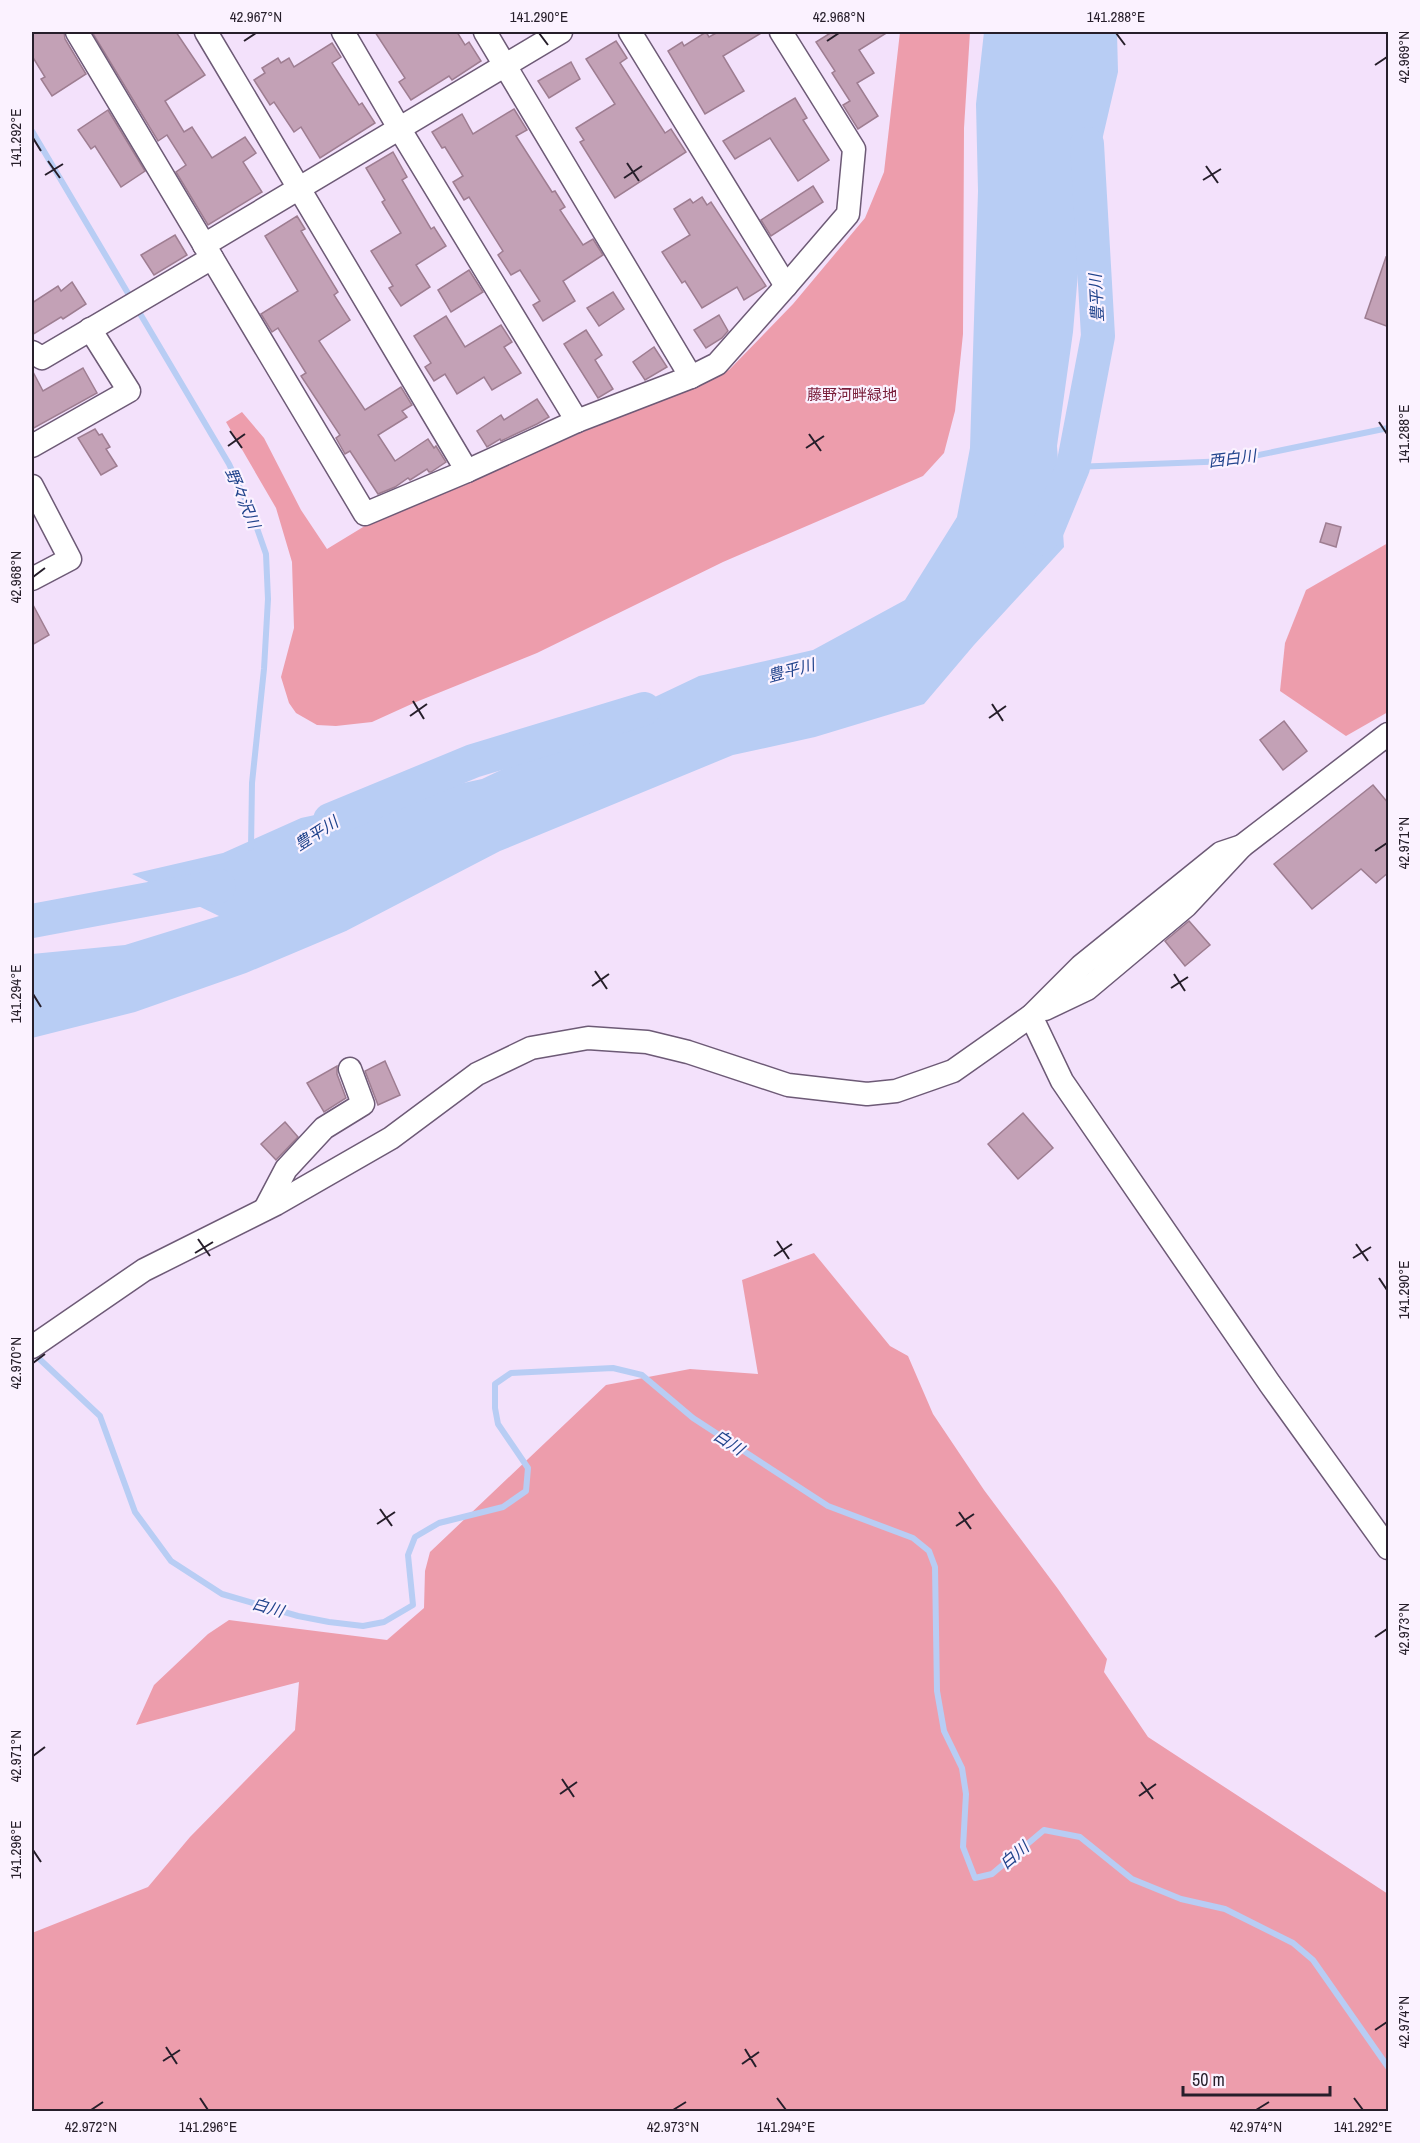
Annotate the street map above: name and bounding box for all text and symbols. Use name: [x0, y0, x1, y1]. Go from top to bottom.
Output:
text: 42.967°N: [230, 6, 282, 27]
text: 141.290°E: [510, 6, 568, 27]
text: 42.968°N: [813, 6, 865, 27]
text: 141.288°E: [1087, 6, 1145, 27]
text: 42.969°N: [1393, 31, 1414, 83]
text: 141.292°E: [5, 109, 26, 167]
water label: 豊平川: [1084, 271, 1108, 323]
park label: 藤野河畔緑地: [807, 384, 897, 405]
text: 141.288°E: [1393, 405, 1414, 463]
water label: 西白川: [1207, 444, 1259, 472]
water label: 野々沢川: [220, 464, 266, 534]
text: 42.968°N: [5, 551, 26, 603]
water label: 豊平川: [765, 653, 819, 687]
water label: 豊平川: [290, 810, 344, 855]
text: 42.971°N: [1393, 817, 1414, 869]
text: 141.294°E: [5, 965, 26, 1023]
text: 141.290°E: [1393, 1261, 1414, 1319]
text: 42.970°N: [5, 1337, 26, 1389]
water label: 白川: [710, 1424, 750, 1461]
water label: 白川: [250, 1592, 288, 1623]
text: 42.973°N: [1393, 1603, 1414, 1655]
text: 42.971°N: [5, 1730, 26, 1782]
text: 141.296°E: [5, 1821, 26, 1879]
water label: 白川: [995, 1835, 1035, 1874]
text: 42.974°N: [1393, 1996, 1414, 2048]
scale bar: [1183, 2059, 1330, 2097]
text: 50 m: [1192, 2067, 1225, 2092]
text: 42.972°N: [65, 2116, 117, 2137]
text: 141.296°E: [179, 2116, 237, 2137]
text: 42.973°N: [647, 2116, 699, 2137]
text: 141.294°E: [757, 2116, 815, 2137]
text: 42.974°N: [1230, 2116, 1282, 2137]
text: 141.292°E: [1334, 2116, 1392, 2137]

